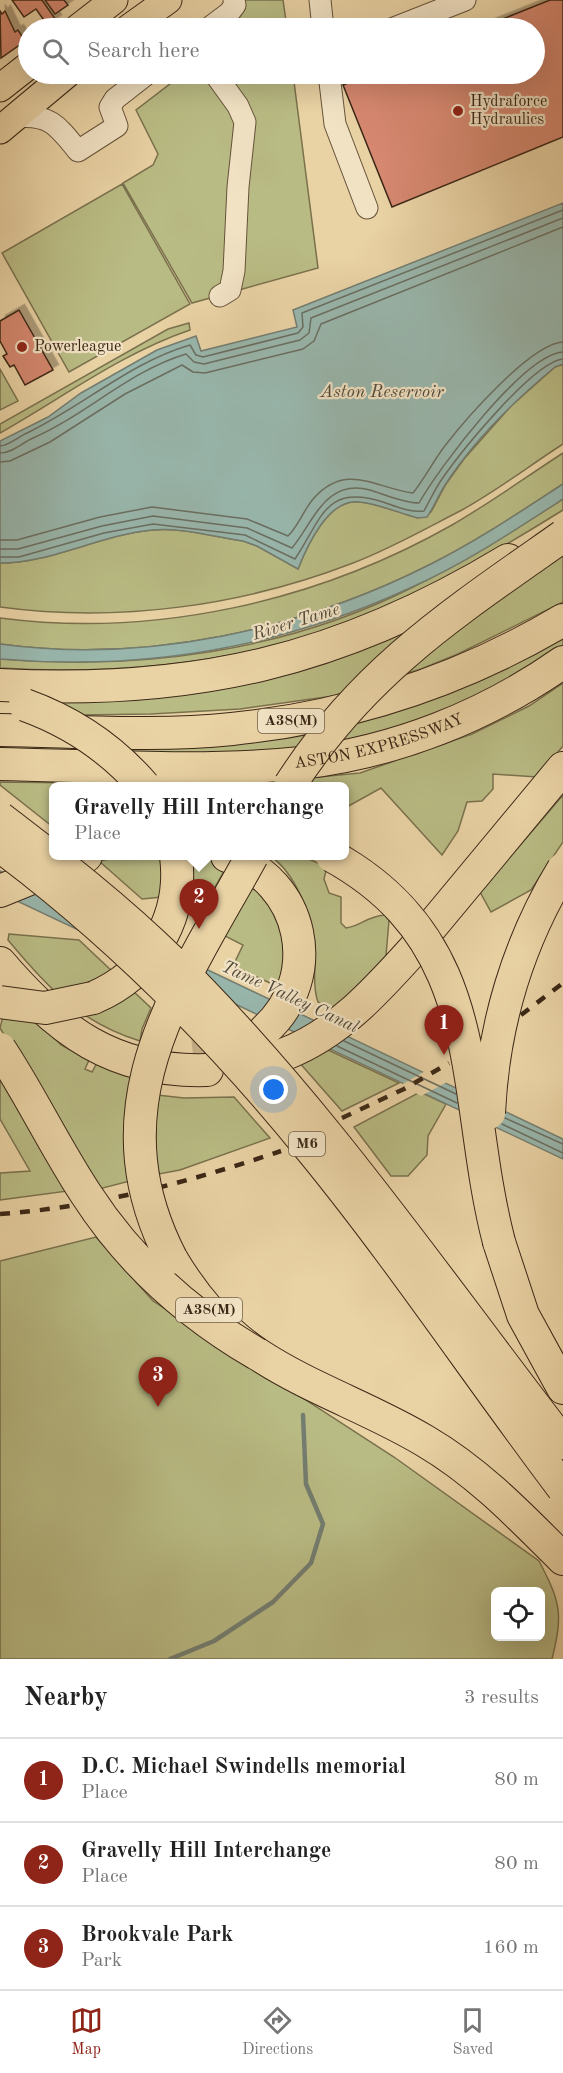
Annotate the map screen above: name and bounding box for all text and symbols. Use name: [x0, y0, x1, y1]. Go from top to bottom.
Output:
search box: [18, 18, 545, 84]
icon: search: [39, 35, 72, 68]
text: Search here: [87, 40, 200, 62]
place label: Hydraforce Hydraulics: [470, 94, 547, 128]
marker: Hydraforce Hydraulics: [451, 104, 465, 118]
place label: Powerleague: [34, 339, 121, 355]
marker: Powerleague: [15, 340, 29, 354]
water label: Aston Reservoir: [319, 383, 445, 401]
water label: River Tame: [249, 600, 342, 644]
road number: A38(M): [258, 709, 324, 733]
street label: ASTON EXPRESSWAY: [294, 711, 466, 772]
popup: [49, 782, 349, 860]
text: Gravelly Hill Interchange: [74, 797, 324, 819]
text: Place: [74, 824, 121, 844]
pin: 2: [180, 880, 218, 929]
water label: Tame Valley Canal: [219, 957, 362, 1037]
pin: 1: [424, 1006, 464, 1055]
your location: [259, 1075, 288, 1104]
road number: M6: [289, 1132, 325, 1156]
road number: A38(M): [176, 1298, 242, 1322]
pin: 3: [138, 1358, 178, 1407]
map controls: [491, 1587, 545, 1641]
button: locate: [491, 1587, 545, 1641]
text: Nearby: [24, 1685, 108, 1711]
text: 3 results: [464, 1688, 539, 1708]
text: D.C. Michael Swindells memorial: [81, 1756, 406, 1778]
text: 1: [38, 1770, 49, 1790]
text: 80 m: [494, 1770, 539, 1790]
text: Place: [81, 1783, 128, 1803]
text: Gravelly Hill Interchange: [81, 1840, 331, 1862]
text: 2: [38, 1854, 49, 1874]
text: 80 m: [494, 1854, 539, 1874]
text: Place: [81, 1867, 128, 1887]
text: Brookvale Park: [81, 1924, 233, 1946]
text: 3: [38, 1938, 49, 1958]
text: 160 m: [483, 1938, 539, 1958]
text: Park: [81, 1951, 122, 1971]
tab: Map: [70, 2004, 103, 2060]
tab: Directions: [242, 2004, 313, 2060]
tab: Saved: [453, 2004, 493, 2060]

